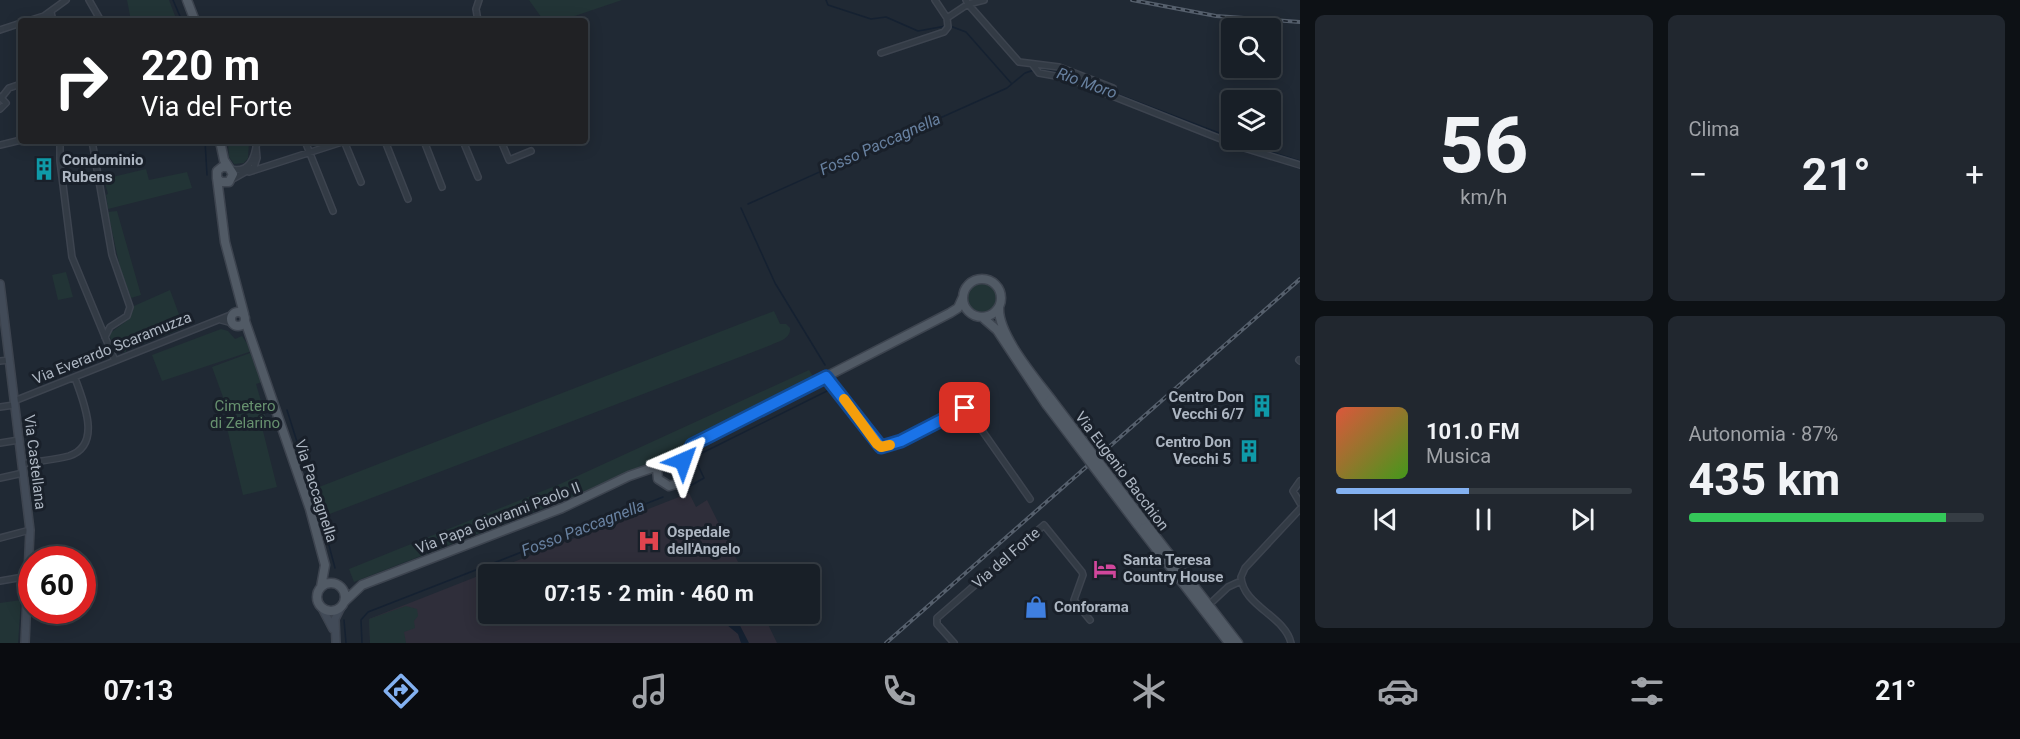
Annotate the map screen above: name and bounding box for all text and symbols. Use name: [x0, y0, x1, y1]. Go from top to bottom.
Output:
map controls: [1221, 18, 1281, 150]
button: search: [1221, 18, 1281, 78]
text: 220 m: [141, 41, 260, 90]
icon: right: [42, 42, 120, 120]
water label: Rio Moro: [1054, 63, 1120, 103]
button: layers: [1221, 90, 1281, 150]
text: Via del Forte: [141, 91, 292, 123]
text: 56: [1439, 100, 1529, 191]
water label: Fosso Paccagnella: [817, 109, 943, 179]
text: Clima: [1689, 117, 1740, 141]
text: 21°: [1802, 148, 1871, 201]
place label: Condominio Rubens: [62, 151, 143, 186]
text: −: [1689, 155, 1707, 194]
text: +: [1965, 155, 1984, 194]
building icon: Condominio Rubens: [31, 156, 57, 182]
text: km/h: [1460, 185, 1507, 209]
street label: Via Everardo Scaramuzza: [30, 308, 194, 388]
pin: [939, 382, 990, 433]
place label: Centro Don Vecchi 6/7: [1169, 388, 1244, 423]
icon: arrive: [948, 391, 981, 424]
building icon: Centro Don Vecchi 6/7: [1249, 393, 1275, 419]
park label: Cimetero di Zelarino: [210, 397, 280, 432]
street label: Via Eugenio Bacchion: [1071, 408, 1173, 534]
street label: Via Castellana: [20, 414, 50, 510]
text: 101.0 FM: [1426, 419, 1520, 444]
text: Autonomia · 87%: [1689, 422, 1838, 446]
position arrow: [651, 429, 715, 493]
place label: Centro Don Vecchi 5: [1156, 433, 1231, 468]
street label: Via Paccagnella: [291, 438, 341, 544]
building icon: Centro Don Vecchi 5: [1236, 438, 1262, 464]
text: Musica: [1426, 444, 1491, 468]
text: 435 km: [1689, 453, 1840, 506]
street label: Via Papa Giovanni Paolo II: [413, 478, 583, 558]
water label: Fosso Paccagnella: [519, 496, 647, 560]
icon: previous: [1369, 503, 1402, 536]
icon: pause: [1467, 503, 1500, 536]
icon: next: [1566, 503, 1599, 536]
place label: Ospedale dell'Angelo: [667, 523, 740, 558]
street label: Via del Forte: [968, 524, 1044, 592]
hospital icon: Ospedale dell'Angelo: [636, 528, 662, 554]
speed limit sign: 60: [18, 546, 96, 624]
place label: Santa Teresa Country House: [1123, 551, 1223, 586]
hotel icon: Santa Teresa Country House: [1092, 556, 1118, 582]
text: 07:15 · 2 min · 460 m: [544, 581, 754, 606]
shop icon: Conforama: [1023, 594, 1049, 620]
place label: Conforama: [1054, 598, 1129, 616]
icon: directions: [380, 670, 422, 712]
icon: music: [629, 670, 671, 712]
icon: phone: [878, 670, 920, 712]
icon: climate: [1128, 670, 1170, 712]
icon: car: [1377, 670, 1419, 712]
icon: filters: [1626, 670, 1668, 712]
text: 07:13: [104, 675, 173, 707]
text: 21°: [1875, 675, 1916, 707]

